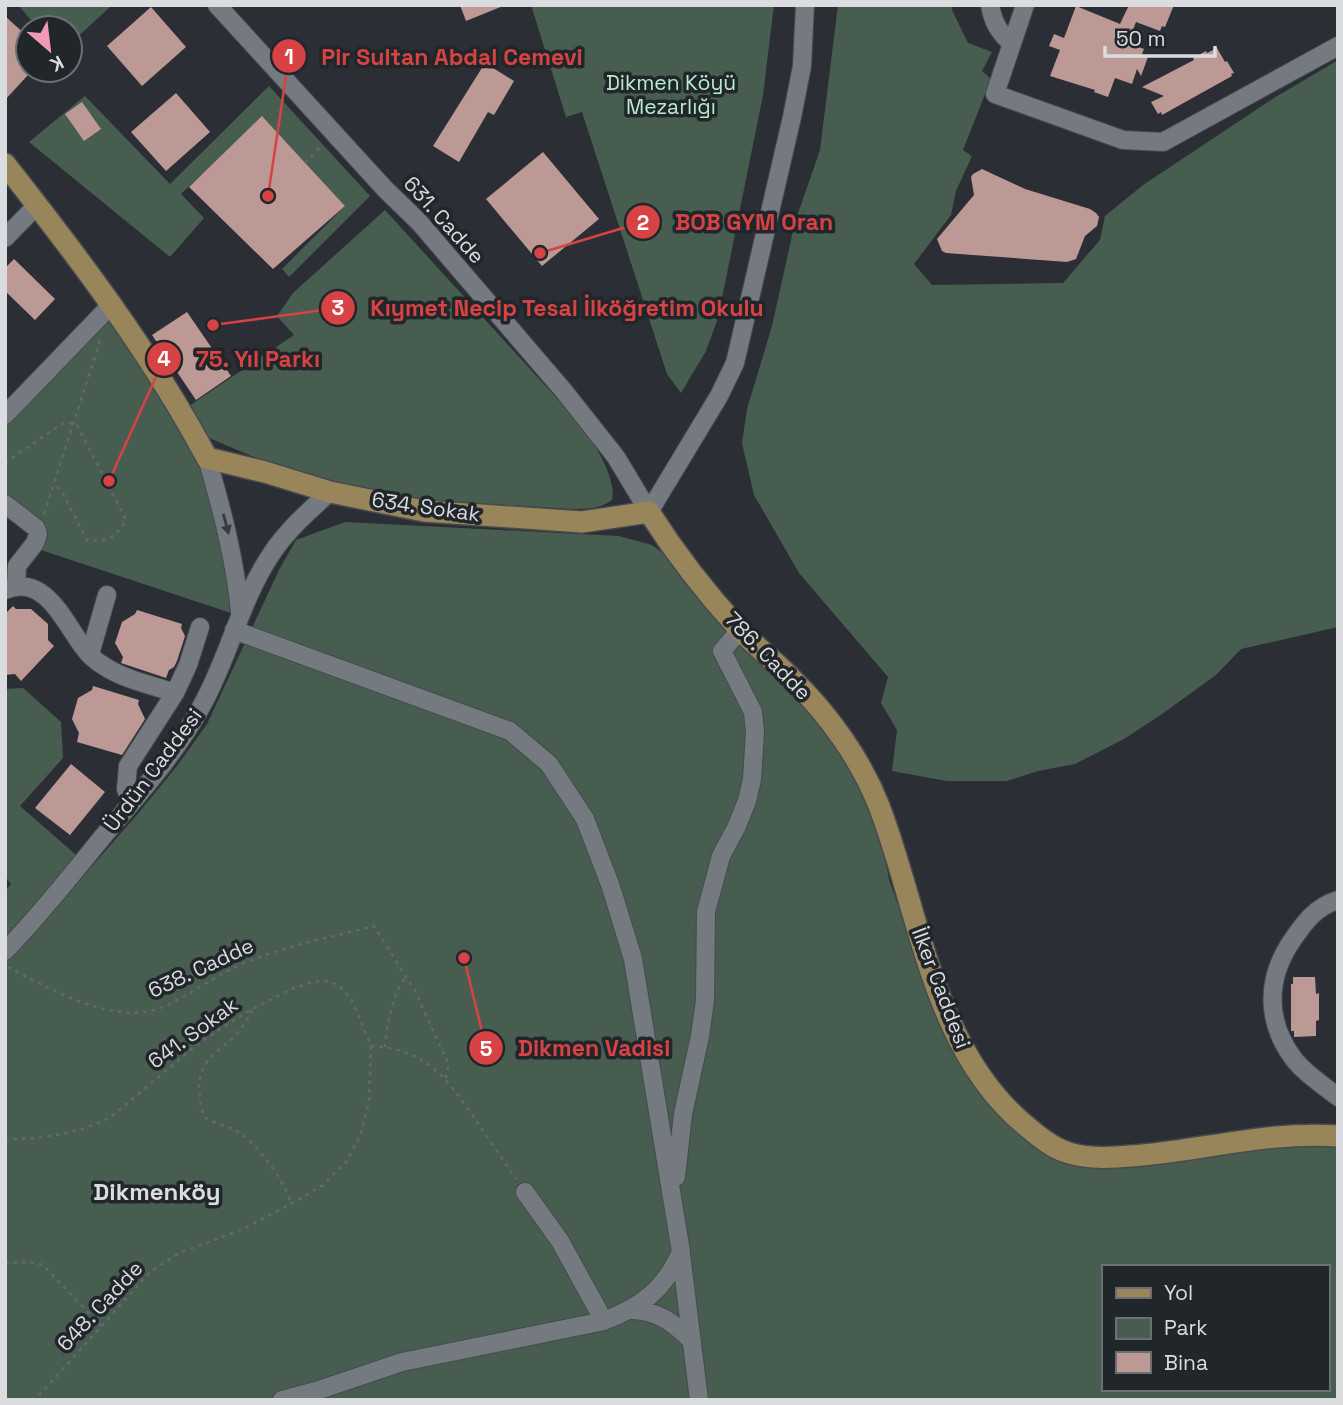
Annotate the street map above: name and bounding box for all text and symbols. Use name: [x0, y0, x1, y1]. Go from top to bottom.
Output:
north arrow: [14, 14, 84, 84]
scale bar: [1105, 14, 1215, 58]
text: 50 m: [1116, 25, 1166, 52]
callout: Pir Sultan Abdal Cemevi: [272, 34, 596, 78]
text: Pir Sultan Abdal Cemevi: [321, 42, 583, 72]
text: 1: [284, 43, 294, 70]
text: K: [46, 50, 68, 77]
park label: Dikmen Köyü Mezarlığı: [606, 69, 736, 120]
street label: 631. Cadde: [398, 170, 491, 269]
callout: BOB GYM Oran: [626, 200, 847, 244]
text: BOB GYM Oran: [675, 207, 833, 237]
text: 2: [637, 209, 649, 236]
callout: Kıymet Necip Tesal İlköğretim Okulu: [321, 286, 778, 330]
text: Kıymet Necip Tesal İlköğretim Okulu: [370, 293, 764, 323]
text: 3: [332, 294, 344, 321]
callout: 75. Yıl Parkı: [146, 337, 334, 381]
text: 75. Yıl Parkı: [196, 344, 320, 374]
text: 4: [157, 345, 171, 372]
street label: 634. Sokak: [370, 486, 482, 527]
one-way arrow: [221, 513, 232, 535]
street label: 786. Cadde: [720, 606, 817, 705]
street label: Ürdün Caddesi: [98, 703, 208, 837]
street label: İlker Caddesi: [906, 923, 977, 1052]
street label: 638. Cadde: [144, 931, 258, 1004]
street label: 641. Sokak: [142, 991, 243, 1074]
callout: Dikmen Vadisi: [469, 1026, 685, 1070]
text: Dikmen Vadisi: [518, 1033, 670, 1063]
text: 5: [480, 1035, 492, 1062]
district label: Dikmenköy: [93, 1176, 221, 1207]
street label: 648. Cadde: [51, 1255, 148, 1356]
legend: [1102, 1265, 1329, 1391]
text: Yol: [1164, 1279, 1193, 1306]
text: Park: [1164, 1314, 1208, 1341]
text: Bina: [1164, 1349, 1208, 1376]

